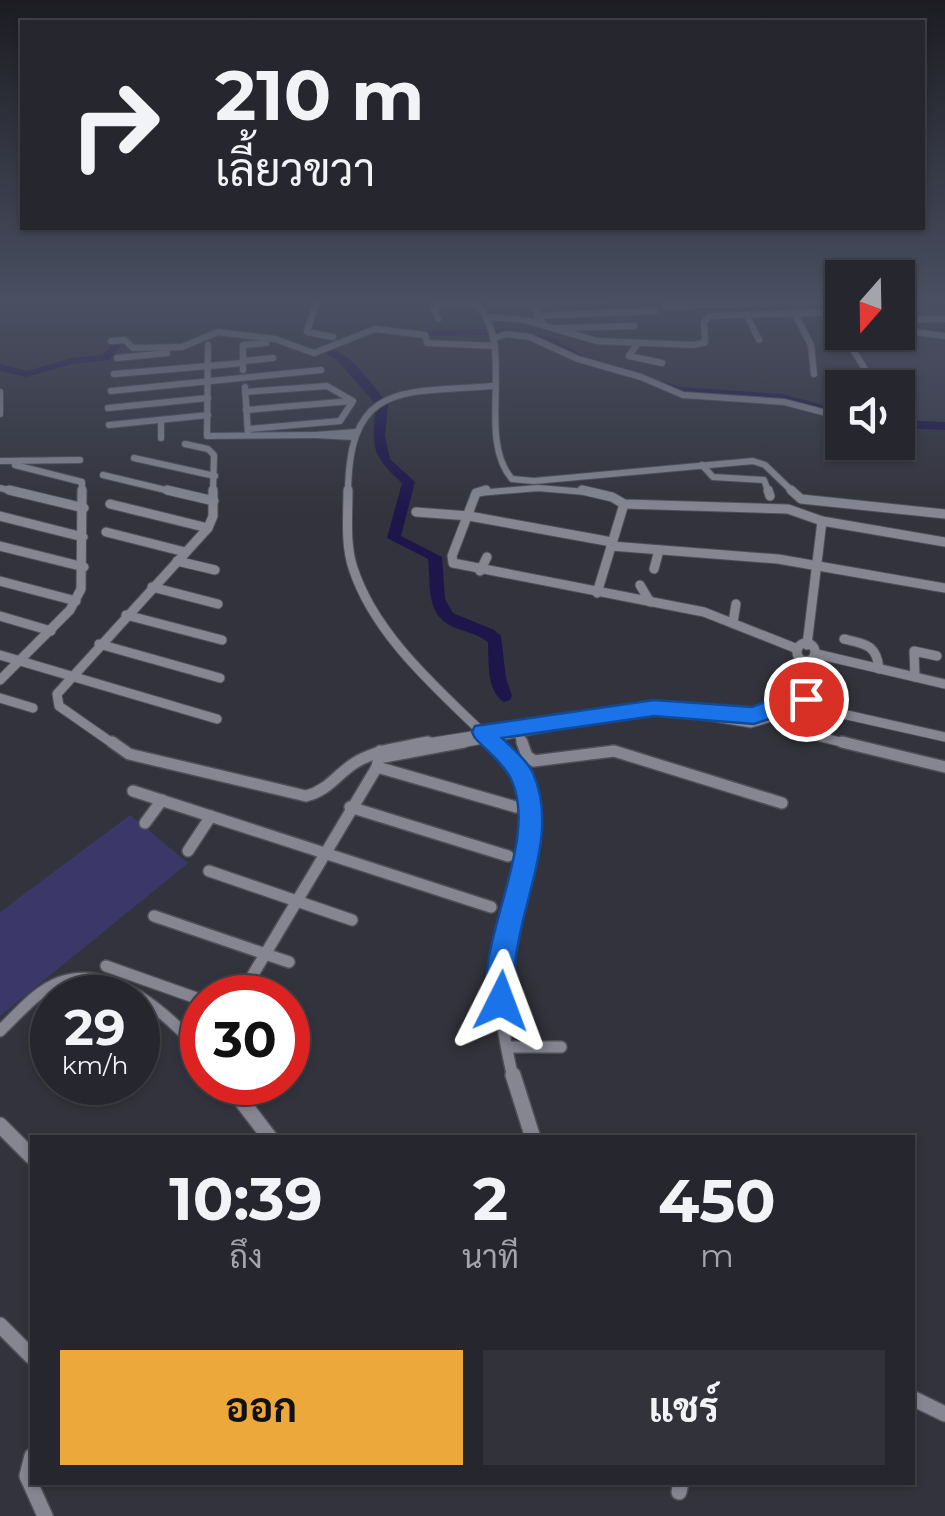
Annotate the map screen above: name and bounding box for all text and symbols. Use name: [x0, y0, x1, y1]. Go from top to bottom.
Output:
text: 210 m: [215, 52, 425, 138]
icon: right: [50, 60, 180, 190]
text: เลี้ยวขวา: [215, 142, 375, 197]
north arrow: [825, 260, 915, 350]
map controls: [825, 260, 915, 460]
button: sound: [825, 370, 915, 460]
pin: [764, 657, 849, 742]
icon: arrive: [779, 672, 834, 727]
position arrow: [449, 949, 553, 1053]
speed limit sign: 30: [180, 975, 310, 1105]
text: 29: [64, 997, 126, 1058]
text: km/h: [62, 1050, 128, 1080]
text: 10:39: [169, 1162, 323, 1235]
text: 2: [473, 1162, 508, 1235]
text: 450: [658, 1164, 776, 1237]
text: m: [700, 1236, 734, 1275]
text: ถึง: [229, 1237, 263, 1276]
text: นาที: [462, 1237, 519, 1276]
button: ออก: [60, 1350, 463, 1465]
button: แชร์: [483, 1350, 885, 1465]

